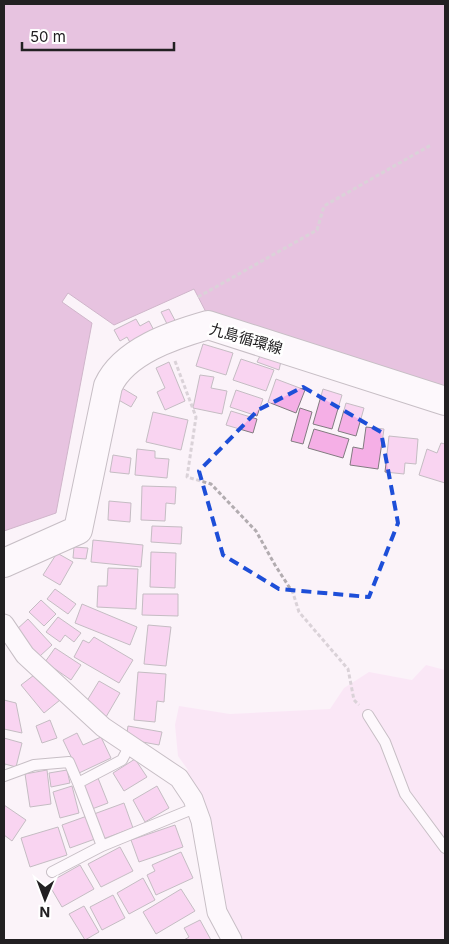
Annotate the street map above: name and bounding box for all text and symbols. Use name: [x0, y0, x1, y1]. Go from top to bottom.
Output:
scale bar: [22, 20, 175, 52]
text: 50 m: [30, 27, 66, 46]
street label: 九島循環線: [207, 319, 285, 358]
north arrow: [20, 874, 70, 924]
text: N: [39, 904, 50, 921]

